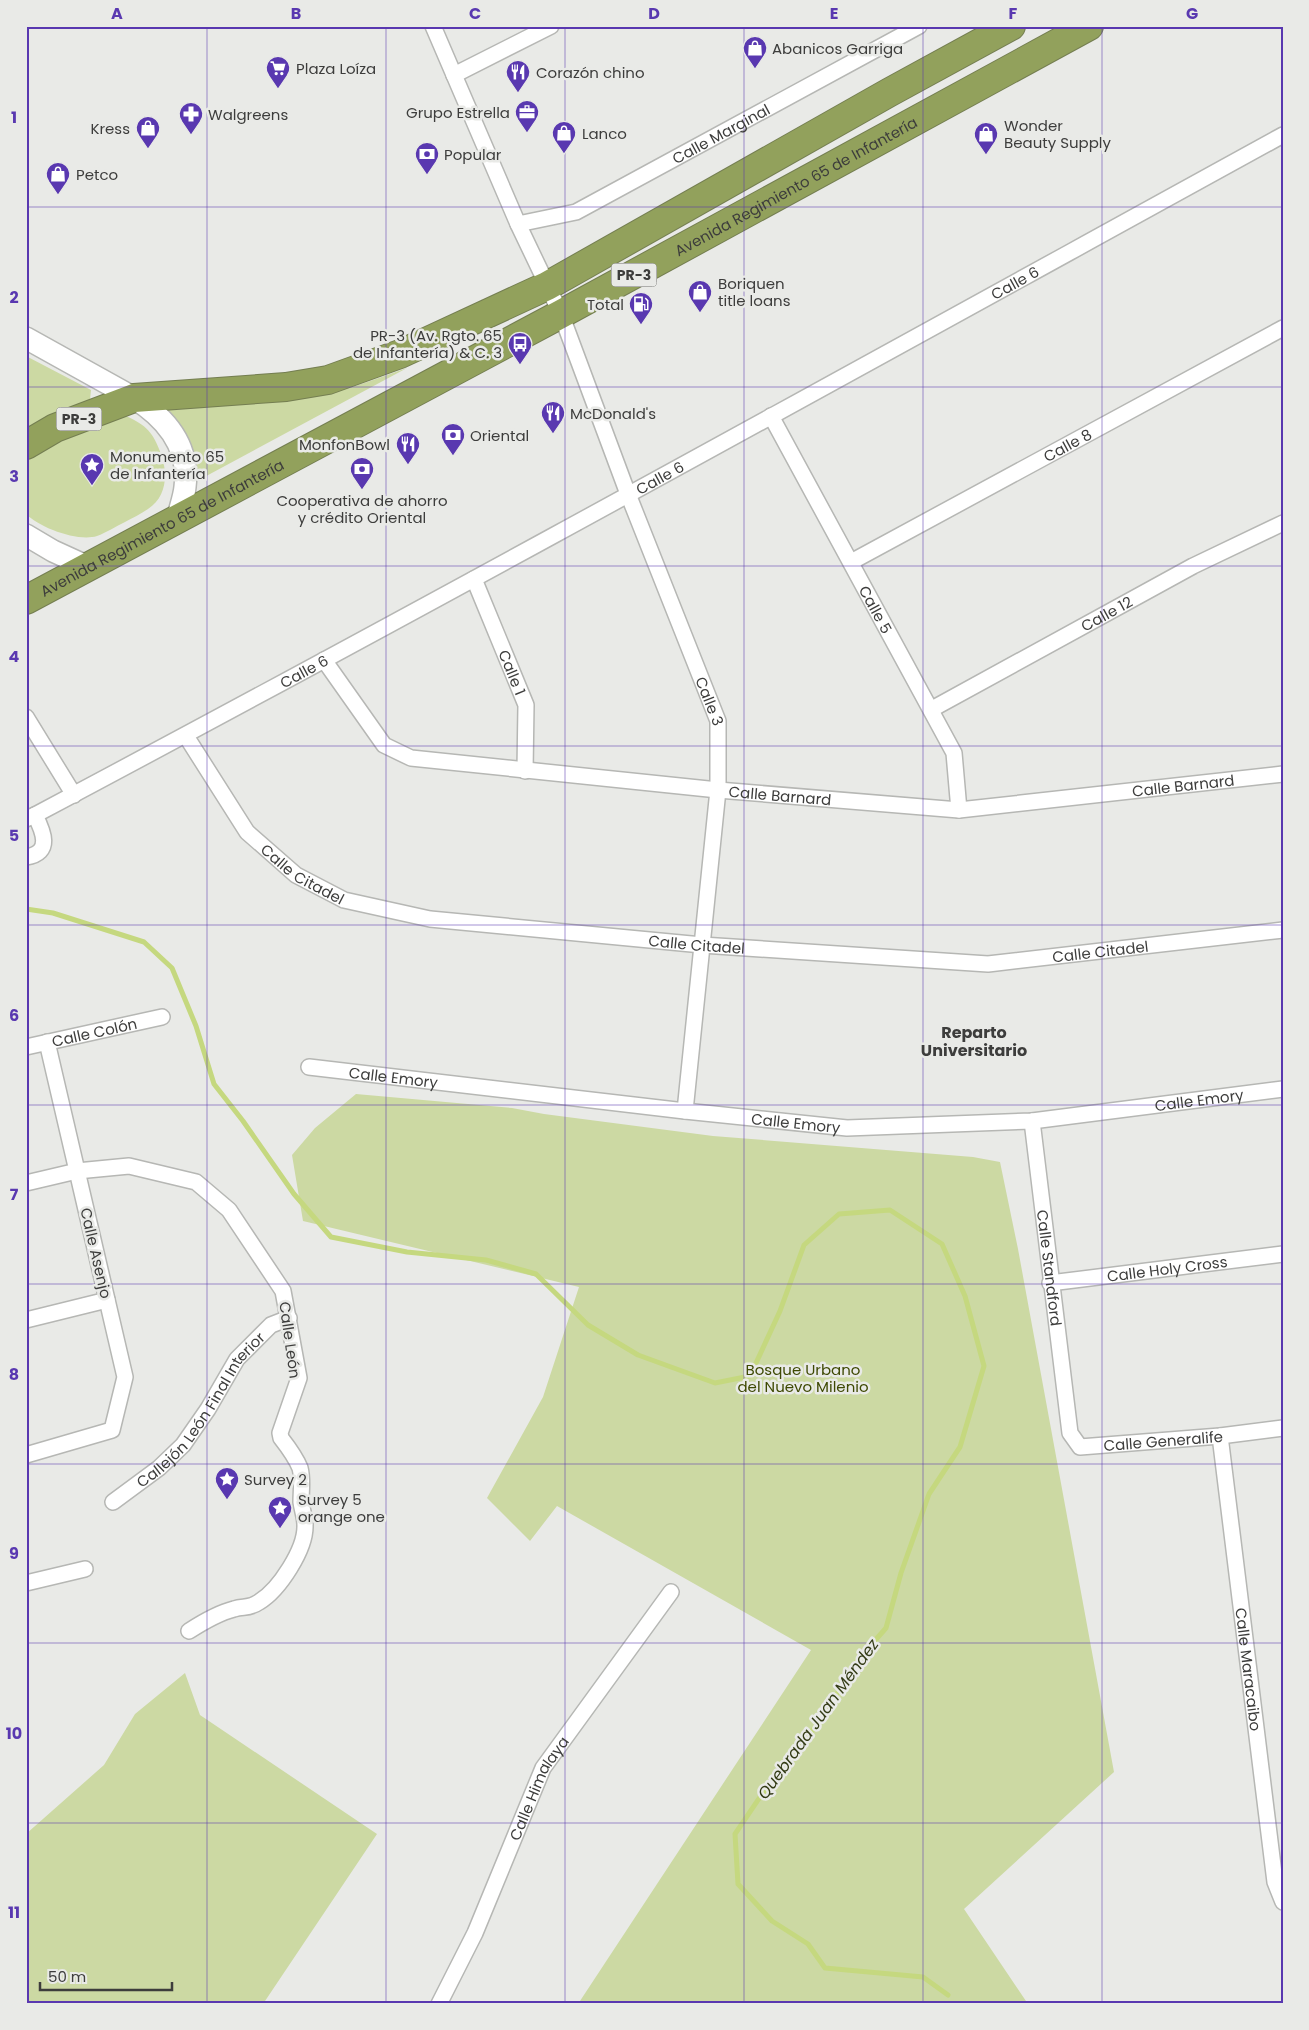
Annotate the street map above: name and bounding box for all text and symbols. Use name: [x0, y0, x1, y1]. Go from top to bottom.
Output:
text: A: [111, 2, 123, 25]
text: B: [291, 2, 301, 25]
text: C: [469, 2, 481, 25]
text: D: [648, 2, 660, 25]
text: E: [830, 2, 838, 25]
text: F: [1009, 2, 1018, 25]
text: G: [1186, 2, 1198, 25]
shop icon: Abanicos Garriga: [742, 35, 768, 69]
place label: Abanicos Garriga: [772, 38, 903, 59]
supermarket icon: Plaza Loíza: [265, 55, 291, 89]
place label: Plaza Loíza: [296, 58, 376, 79]
restaurant icon: Corazón chino: [505, 59, 531, 93]
place label: Corazón chino: [536, 62, 645, 83]
street label: Calle Marginal: [668, 98, 774, 169]
office icon: Grupo Estrella: [514, 99, 540, 133]
pharmacy icon: Walgreens: [178, 101, 204, 135]
place label: Grupo Estrella: [406, 102, 510, 123]
place label: Walgreens: [208, 104, 288, 125]
text: 1: [11, 106, 17, 129]
street label: Avenida Regimiento 65 de Infantería: [671, 111, 921, 261]
shop icon: Kress: [135, 115, 161, 149]
place label: Wonder Beauty Supply: [1004, 115, 1112, 153]
place label: Kress: [90, 118, 130, 139]
shop icon: Lanco: [551, 120, 577, 154]
shop icon: Wonder Beauty Supply: [973, 121, 999, 155]
place label: Lanco: [582, 123, 627, 144]
bank icon: Popular: [414, 141, 440, 175]
place label: Popular: [444, 144, 502, 165]
shop icon: Petco: [45, 161, 71, 195]
place label: Petco: [76, 164, 118, 185]
street label: Calle 6: [987, 261, 1043, 304]
road number: PR-3: [612, 264, 656, 286]
place label: Boriquen title loans: [718, 273, 791, 311]
shop icon: Boriquen title loans: [687, 279, 713, 313]
text: 2: [9, 286, 19, 309]
fuel station icon: Total: [628, 291, 654, 325]
place label: Total: [587, 294, 624, 315]
place label: PR-3 (Av. Rgto. 65 de Infantería) & C. 3: [353, 325, 502, 363]
bus stop icon: PR-3 (Av. Rgto. 65 de Infantería) & C. 3: [507, 331, 533, 365]
restaurant icon: McDonald's: [540, 400, 566, 434]
place label: McDonald's: [570, 403, 656, 424]
road number: PR-3: [56, 408, 102, 430]
bank icon: Oriental: [440, 422, 466, 456]
street label: Calle 8: [1039, 423, 1095, 466]
place label: Oriental: [470, 425, 529, 446]
restaurant icon: MonfonBowl: [395, 431, 421, 465]
place label: MonfonBowl: [299, 434, 390, 455]
place label: Monumento 65 de Infantería: [110, 446, 224, 484]
place icon: Monumento 65 de Infantería: [79, 452, 105, 486]
street label: Avenida Regimiento 65 de Infantería: [36, 454, 287, 601]
bank icon: Cooperativa de ahorro y crédito Oriental: [349, 456, 375, 490]
street label: Calle 6: [632, 456, 688, 499]
text: 3: [9, 465, 19, 488]
place label: Cooperativa de ahorro y crédito Oriental: [276, 490, 448, 528]
street label: Calle 5: [854, 582, 898, 637]
street label: Calle 12: [1077, 591, 1136, 636]
text: 4: [9, 645, 20, 668]
street label: Calle 1: [494, 647, 531, 698]
street label: Calle 6: [276, 649, 332, 693]
street label: Calle 3: [691, 673, 729, 729]
street label: Calle Barnard: [1131, 769, 1235, 801]
street label: Calle Barnard: [728, 780, 832, 810]
text: 5: [9, 824, 19, 847]
street label: Calle Citadel: [257, 839, 348, 909]
street label: Calle Citadel: [648, 929, 746, 958]
street label: Calle Citadel: [1051, 935, 1149, 967]
text: 6: [9, 1004, 19, 1027]
street label: Calle Colón: [50, 1012, 139, 1052]
district label: Reparto Universitario: [921, 1021, 1027, 1062]
street label: Calle Emory: [348, 1061, 440, 1093]
street label: Calle Emory: [1153, 1084, 1245, 1116]
street label: Calle Emory: [750, 1108, 842, 1138]
text: 7: [10, 1183, 19, 1206]
street label: Calle Asenjo: [75, 1206, 117, 1300]
street label: Calle Standford: [1032, 1209, 1067, 1327]
street label: Calle Holy Cross: [1106, 1251, 1229, 1286]
street label: Calle León: [274, 1300, 306, 1380]
street label: Callejón León Final Interior: [132, 1327, 269, 1492]
park label: Bosque Urbano del Nuevo Milenio: [737, 1359, 869, 1397]
text: 8: [9, 1363, 19, 1386]
street label: Calle Generalife: [1103, 1425, 1224, 1456]
place icon: Survey 2: [214, 1466, 240, 1500]
place label: Survey 2: [244, 1469, 307, 1490]
place label: Survey 5 orange one: [298, 1489, 385, 1527]
place icon: Survey 5 orange one: [267, 1495, 293, 1529]
text: 9: [9, 1542, 19, 1565]
street label: Calle Maracaibo: [1231, 1606, 1267, 1732]
water label: Quebrada Juan Méndez: [752, 1633, 885, 1804]
text: 10: [6, 1722, 22, 1745]
street label: Calle Himalaya: [504, 1732, 573, 1844]
text: 11: [8, 1901, 20, 1924]
scale bar: [40, 1960, 172, 1992]
text: 50 m: [48, 1966, 86, 1987]

